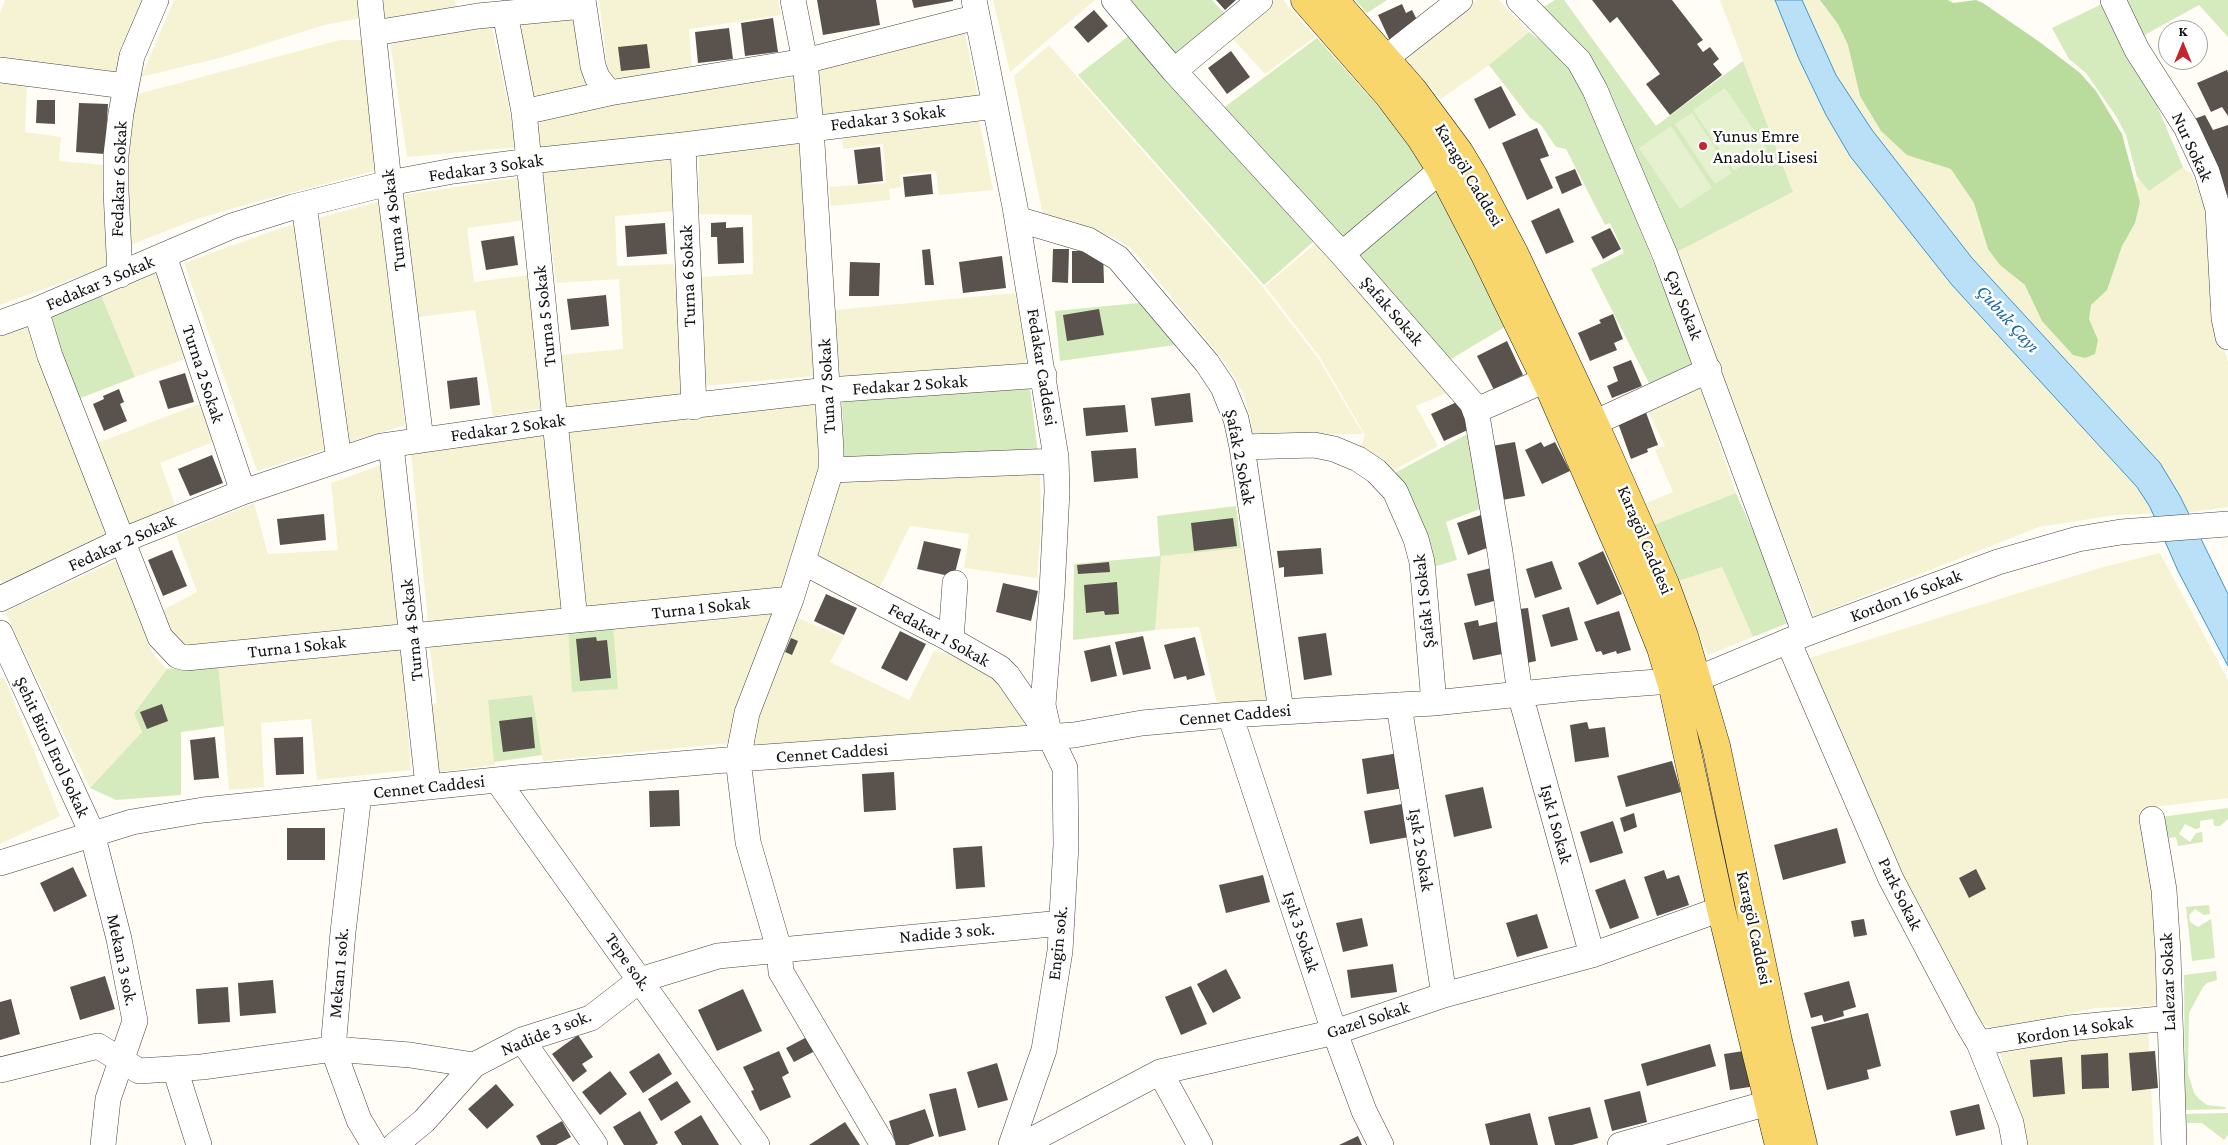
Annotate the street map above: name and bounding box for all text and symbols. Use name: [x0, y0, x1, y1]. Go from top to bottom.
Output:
north arrow: [2158, 20, 2208, 70]
text: K: [2179, 23, 2187, 39]
street label: Fedakar 3 Sokak: [829, 100, 947, 136]
street label: Nur Sokak: [2167, 109, 2217, 185]
street label: Karagöl Caddesi: [1430, 120, 1508, 230]
street label: Fedakar 6 Sokak: [106, 121, 132, 237]
place label: Yunus Emre Anadolu Lisesi: [1713, 125, 1818, 168]
marker: Yunus Emre Anadolu Lisesi: [1697, 140, 1709, 152]
street label: Fedakar 3 Sokak: [427, 149, 545, 187]
street label: Turna 4 Sokak: [377, 168, 411, 272]
street label: Turna 6 Sokak: [675, 224, 701, 328]
street label: Fedakar 3 Sokak: [43, 250, 157, 316]
street label: Turna 5 Sokak: [529, 264, 561, 368]
street label: Çay Sokak: [1661, 267, 1707, 343]
street label: Şafak Sokak: [1356, 272, 1428, 350]
water label: Çubuk Çayı: [1972, 280, 2044, 358]
street label: Fedakar Caddesi: [1022, 307, 1062, 427]
street label: Turna 2 Sokak: [177, 322, 229, 426]
street label: Tuna 7 Sokak: [814, 338, 840, 434]
street label: Fedakar 2 Sokak: [852, 370, 968, 400]
street label: Şafak 2 Sokak: [1220, 407, 1260, 507]
street label: Fedakar 2 Sokak: [449, 409, 567, 447]
street label: Karagöl Caddesi: [1612, 482, 1678, 598]
street label: Fedakar 2 Sokak: [65, 510, 179, 576]
street label: Şafak 1 Sokak: [1408, 553, 1440, 649]
street label: Kordon 16 Sokak: [1847, 565, 1965, 627]
street label: Turna 4 Sokak: [396, 578, 428, 682]
street label: Turna 1 Sokak: [651, 592, 751, 624]
street label: Fedakar 1 Sokak: [884, 598, 994, 672]
street label: Turna 1 Sokak: [247, 631, 347, 663]
street label: Şehit Birol Erol Sokak: [10, 673, 94, 821]
street label: Cennet Caddesi: [1178, 699, 1292, 731]
street label: Cennet Caddesi: [775, 738, 889, 768]
street label: Cennet Caddesi: [372, 770, 486, 804]
street label: Işık 1 Sokak: [1535, 782, 1577, 866]
street label: Işık 2 Sokak: [1404, 807, 1438, 893]
street label: Park Sokak: [1873, 854, 1927, 934]
street label: Karagöl Caddesi: [1731, 869, 1777, 987]
street label: Işık 3 Sokak: [1278, 889, 1324, 975]
street label: Engin sok.: [1043, 905, 1073, 981]
street label: Mekan 3 sok.: [102, 912, 142, 1008]
street label: Nadide 3 sok.: [898, 918, 996, 948]
street label: Mekan 1 sok.: [324, 927, 354, 1019]
street label: Tepe sok.: [600, 929, 656, 995]
street label: Lalezar Sokak: [2155, 932, 2181, 1032]
street label: Gazel Sokak: [1324, 996, 1412, 1044]
street label: Nadide 3 sok.: [498, 1005, 594, 1061]
street label: Kordon 14 Sokak: [2015, 1011, 2135, 1049]

